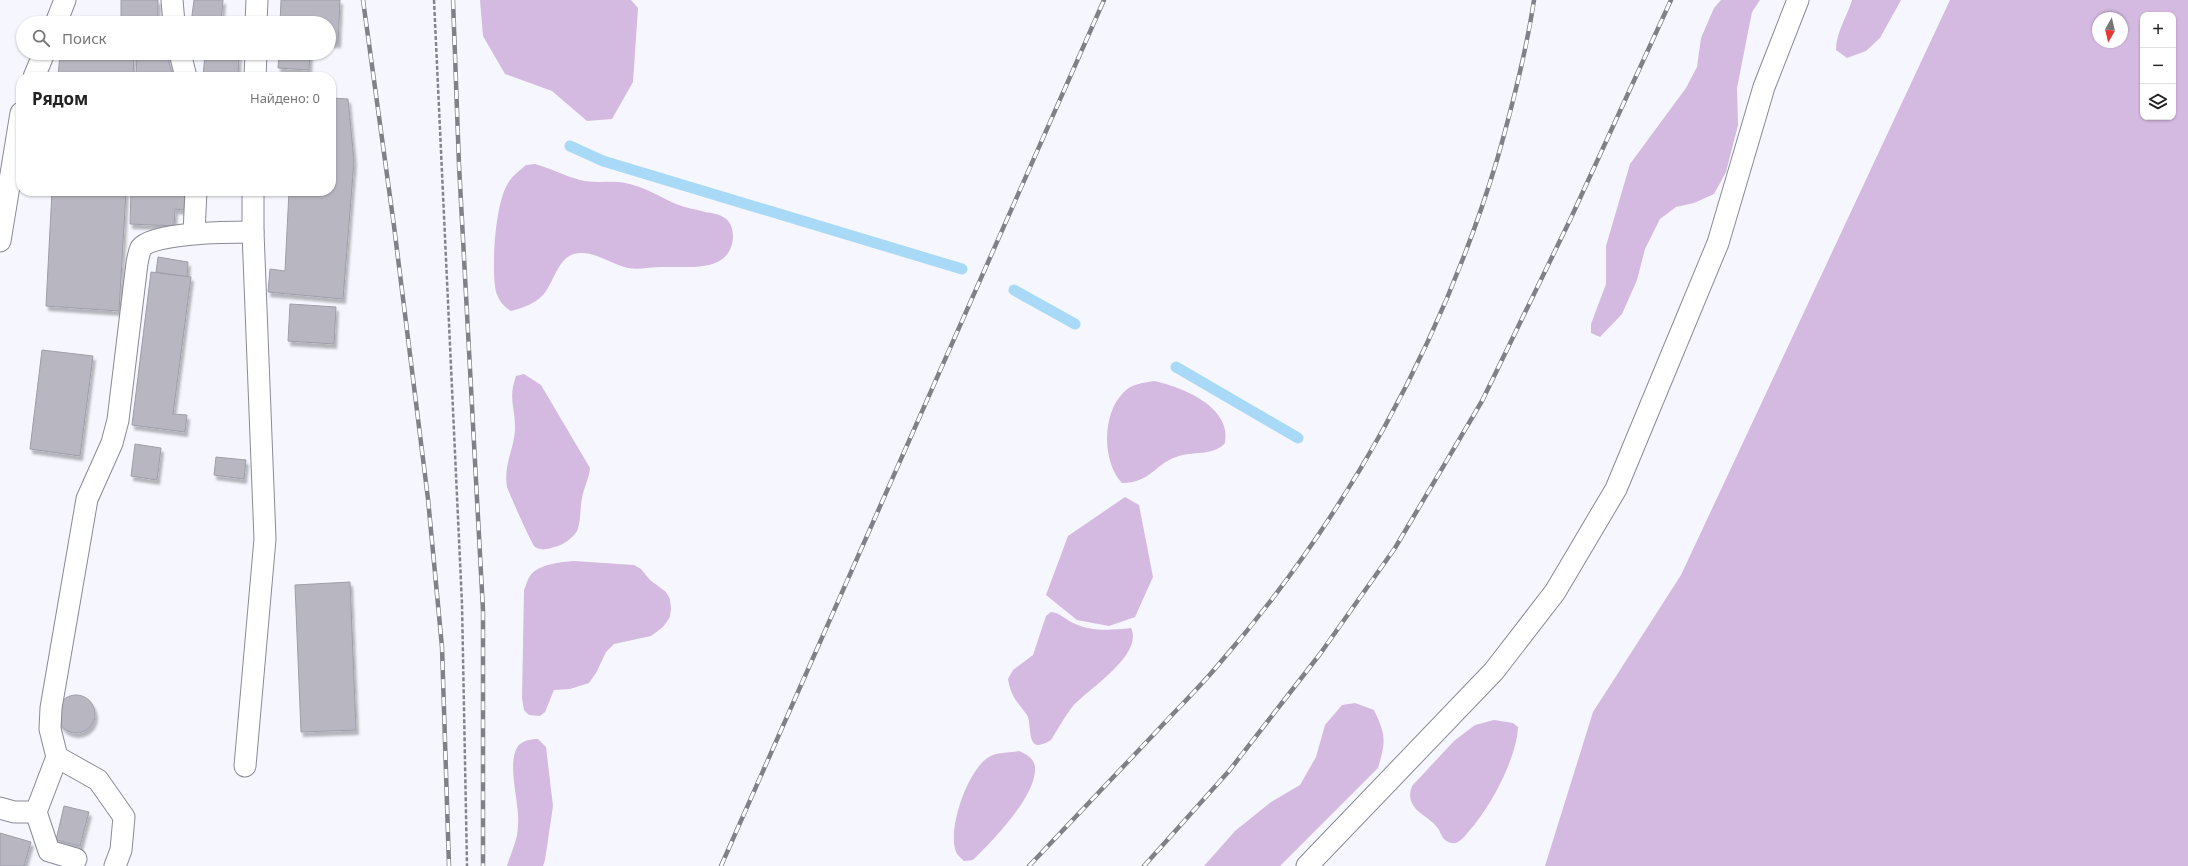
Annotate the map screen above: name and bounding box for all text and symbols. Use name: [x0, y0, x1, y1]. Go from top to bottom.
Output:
north arrow: [2092, 12, 2128, 48]
map controls: [2140, 12, 2176, 120]
button: +: [2140, 12, 2176, 48]
search box: [16, 16, 336, 60]
icon: search: [30, 27, 52, 49]
text: Поиск: [62, 28, 107, 48]
button: −: [2140, 48, 2176, 84]
button: layers: [2140, 84, 2176, 120]
text: Рядом: [32, 87, 88, 110]
text: Найдено: 0: [250, 89, 320, 107]

